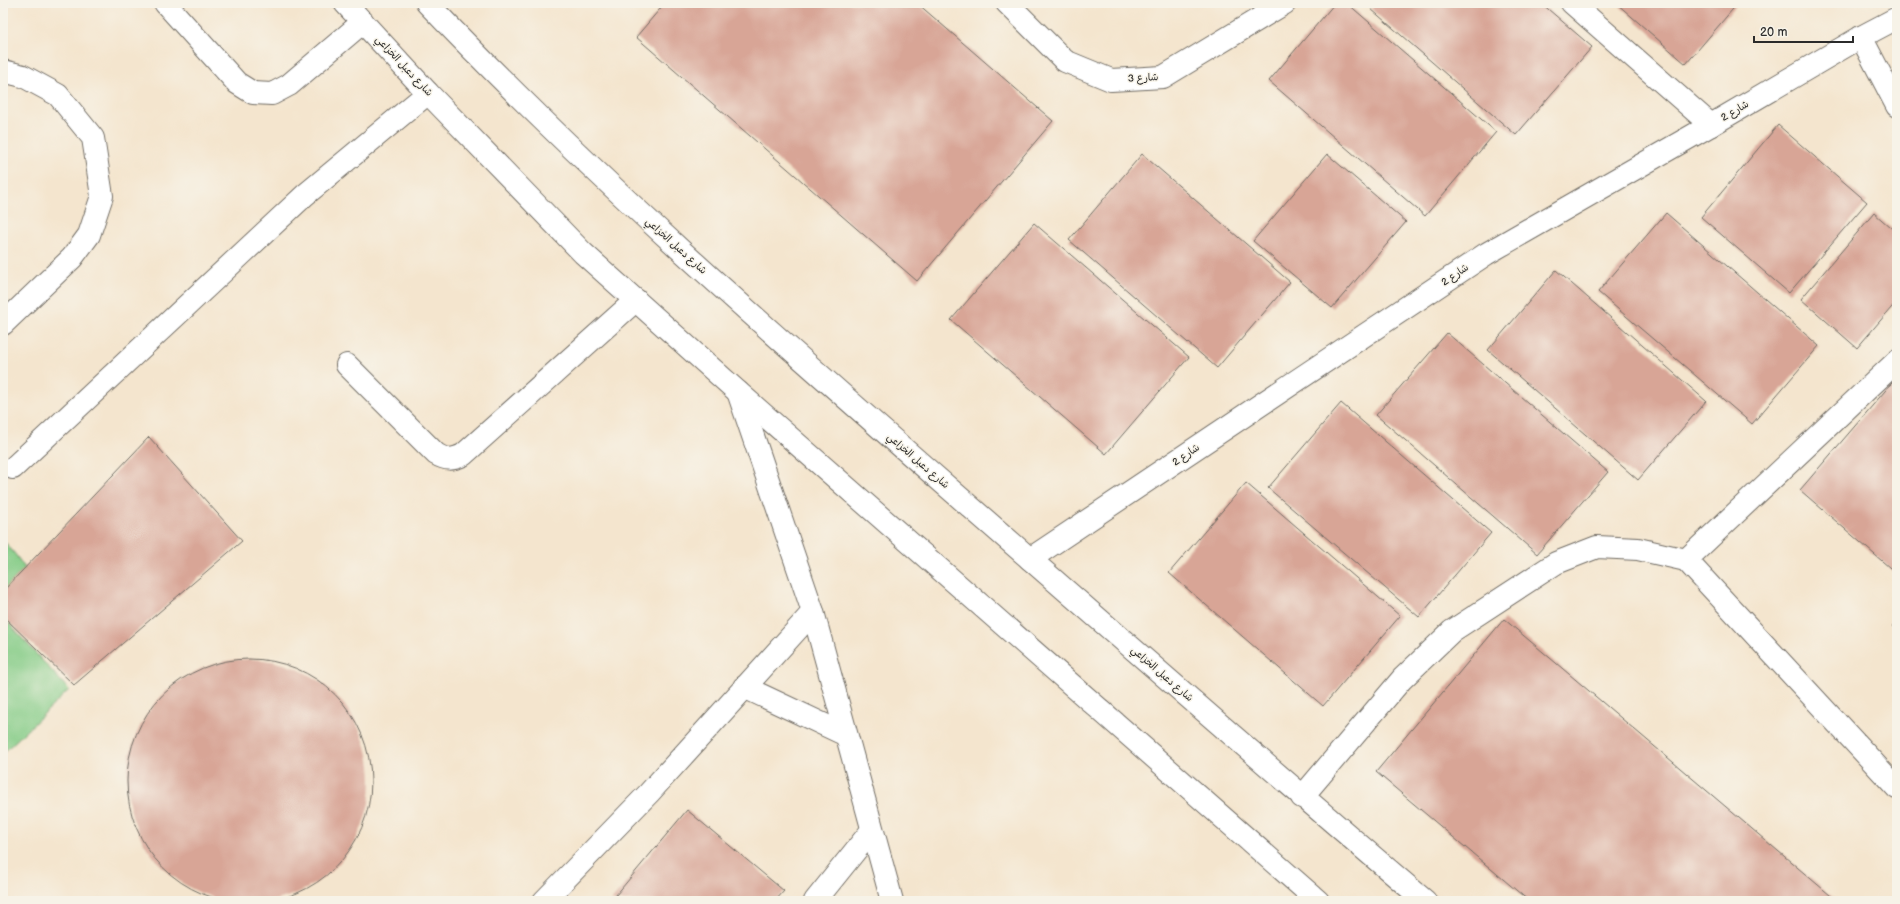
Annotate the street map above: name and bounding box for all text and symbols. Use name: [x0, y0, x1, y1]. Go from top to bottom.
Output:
scale bar: [1754, 18, 1853, 44]
text: 20 m: [1760, 25, 1787, 40]
street label: شارع دعبل الخزاعي: [371, 33, 435, 101]
street label: شارع 3: [1127, 71, 1159, 86]
street label: شارع 2: [1719, 98, 1752, 125]
street label: شارع دعبل الخزاعي: [641, 215, 709, 279]
street label: شارع 2: [1439, 261, 1472, 289]
street label: شارع دعبل الخزاعي: [883, 431, 952, 494]
street label: شارع 2: [1170, 441, 1203, 469]
street label: شارع دعبل الخزاعي: [1127, 644, 1196, 707]

